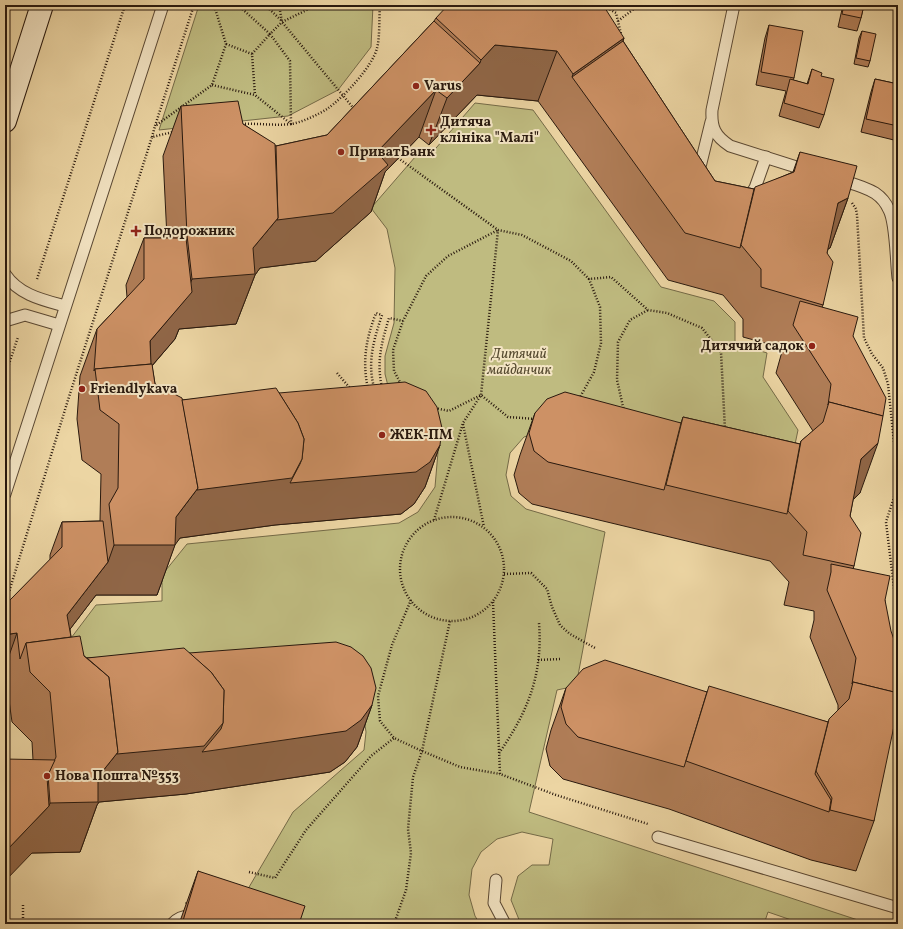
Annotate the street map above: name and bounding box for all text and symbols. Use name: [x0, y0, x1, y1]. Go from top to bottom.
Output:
place label: Varus: [424, 77, 462, 96]
marker: Varus: [411, 81, 421, 91]
place label: Дитяча клініка "Малі": [440, 113, 539, 148]
marker: Дитяча клініка "Малі": [425, 124, 437, 136]
place label: ПриватБанк: [349, 143, 435, 162]
marker: ПриватБанк: [336, 147, 346, 157]
place label: Подорожник: [144, 222, 235, 241]
marker: Подорожник: [131, 226, 141, 236]
place label: Дитячий садок: [701, 337, 805, 356]
marker: Дитячий садок: [807, 341, 817, 351]
park label: Дитячий майданчик: [486, 345, 551, 380]
place label: Friendlykava: [90, 380, 178, 399]
marker: Friendlykava: [77, 384, 87, 394]
place label: ЖЕК-ПМ: [390, 426, 453, 445]
marker: ЖЕК-ПМ: [377, 430, 387, 440]
place label: Нова Пошта №353: [55, 767, 179, 786]
marker: Нова Пошта №353: [42, 771, 52, 781]

